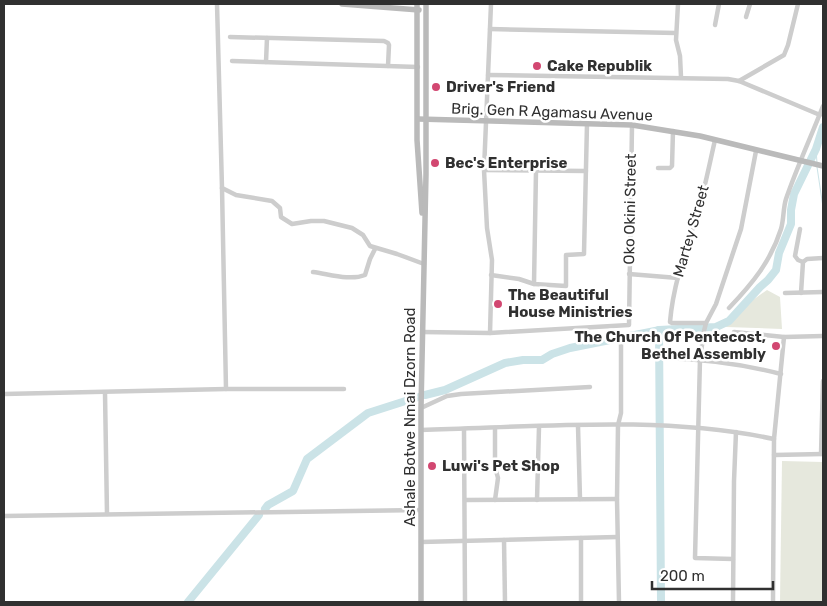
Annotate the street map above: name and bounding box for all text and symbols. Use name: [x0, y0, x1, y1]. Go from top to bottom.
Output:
place label: Cake Republik: [547, 57, 652, 75]
marker: Cake Republik: [531, 60, 543, 72]
place label: Driver's Friend: [446, 78, 555, 96]
marker: Driver's Friend: [430, 81, 442, 93]
street label: Brig. Gen R Agamasu Avenue: [451, 99, 653, 125]
street label: Oko Okini Street: [620, 153, 640, 265]
place label: Bec's Enterprise: [445, 154, 568, 172]
marker: Bec's Enterprise: [429, 157, 441, 169]
street label: Martey Street: [669, 183, 713, 279]
place label: The Beautiful House Ministries: [508, 286, 633, 321]
marker: The Beautiful House Ministries: [492, 298, 504, 310]
street label: Ashale Botwe Nmai Dzorn Road: [401, 308, 419, 527]
place label: The Church Of Pentecost, Bethel Assembly: [574, 328, 766, 363]
marker: The Church Of Pentecost, Bethel Assembly: [770, 340, 782, 352]
place label: Luwi's Pet Shop: [442, 457, 560, 475]
marker: Luwi's Pet Shop: [426, 460, 438, 472]
scale bar: [652, 558, 773, 590]
text: 200 m: [660, 567, 705, 585]

